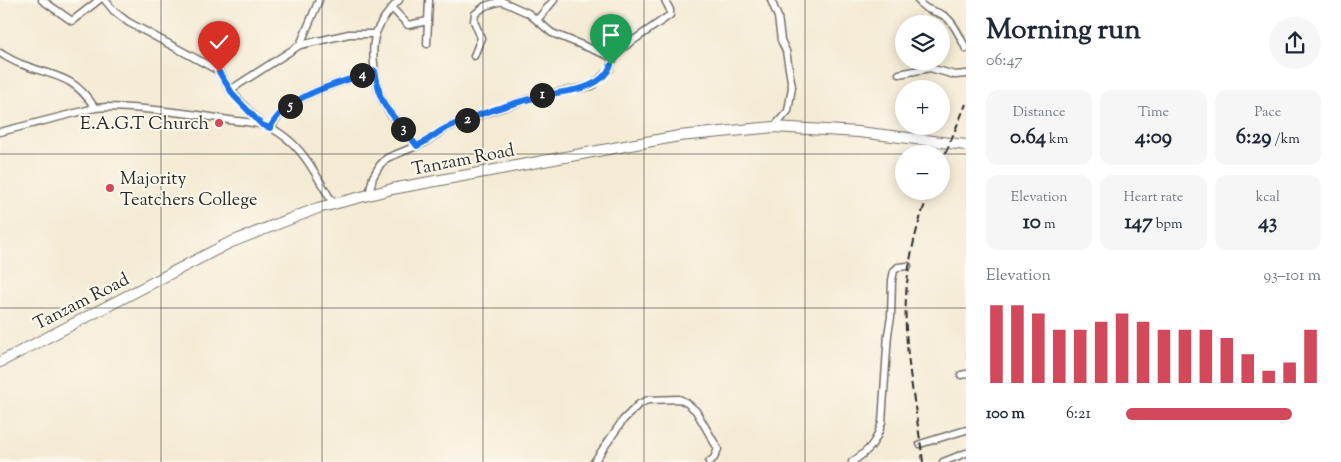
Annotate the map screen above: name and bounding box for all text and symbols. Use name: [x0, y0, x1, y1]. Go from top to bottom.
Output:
text: Morning run: [986, 11, 1141, 51]
pin: [590, 14, 632, 65]
map controls: [895, 15, 950, 200]
button: layers: [895, 15, 950, 70]
button: share: [1269, 17, 1321, 69]
pin: [198, 21, 240, 72]
icon: arrive: [597, 21, 625, 49]
icon: check: [205, 28, 233, 56]
text: 06:47: [986, 50, 1023, 73]
pin: 4: [350, 62, 374, 88]
text: 4: [359, 65, 366, 85]
button: +: [895, 80, 950, 135]
pin: 1: [530, 82, 554, 108]
text: 1: [540, 85, 545, 105]
pin: 5: [278, 94, 302, 118]
text: 5: [288, 96, 293, 116]
text: Distance: [1013, 103, 1066, 123]
text: Time: [1138, 103, 1169, 123]
text: Pace: [1254, 103, 1281, 123]
pin: 2: [454, 108, 480, 132]
text: 2: [464, 110, 471, 130]
place label: E.A.G.T Church: [80, 112, 209, 138]
pin: 3: [390, 116, 416, 142]
marker: E.A.G.T Church: [213, 117, 225, 129]
text: 3: [401, 119, 406, 139]
text: 0.64: [1010, 123, 1046, 153]
text: 4:09: [1135, 123, 1172, 153]
text: 6:29: [1236, 123, 1272, 153]
text: km: [1046, 130, 1068, 150]
text: /km: [1272, 130, 1300, 150]
street label: Tanzam Road: [410, 138, 517, 184]
button: −: [895, 145, 950, 200]
place label: Majority Teatchers College: [120, 167, 257, 214]
marker: Majority Teatchers College: [104, 182, 116, 194]
text: Elevation: [1011, 188, 1068, 208]
text: Heart rate: [1124, 188, 1183, 208]
text: kcal: [1256, 188, 1280, 208]
text: 10: [1023, 208, 1041, 238]
text: 147: [1124, 208, 1153, 238]
text: 43: [1258, 208, 1277, 238]
text: m: [1041, 215, 1055, 235]
text: bpm: [1153, 215, 1183, 235]
text: Elevation: [986, 265, 1051, 288]
text: 93–101 m: [1263, 265, 1321, 288]
street label: Tanzam Road: [30, 268, 134, 338]
text: 100 m: [986, 403, 1025, 426]
text: 6:21: [1066, 403, 1091, 426]

